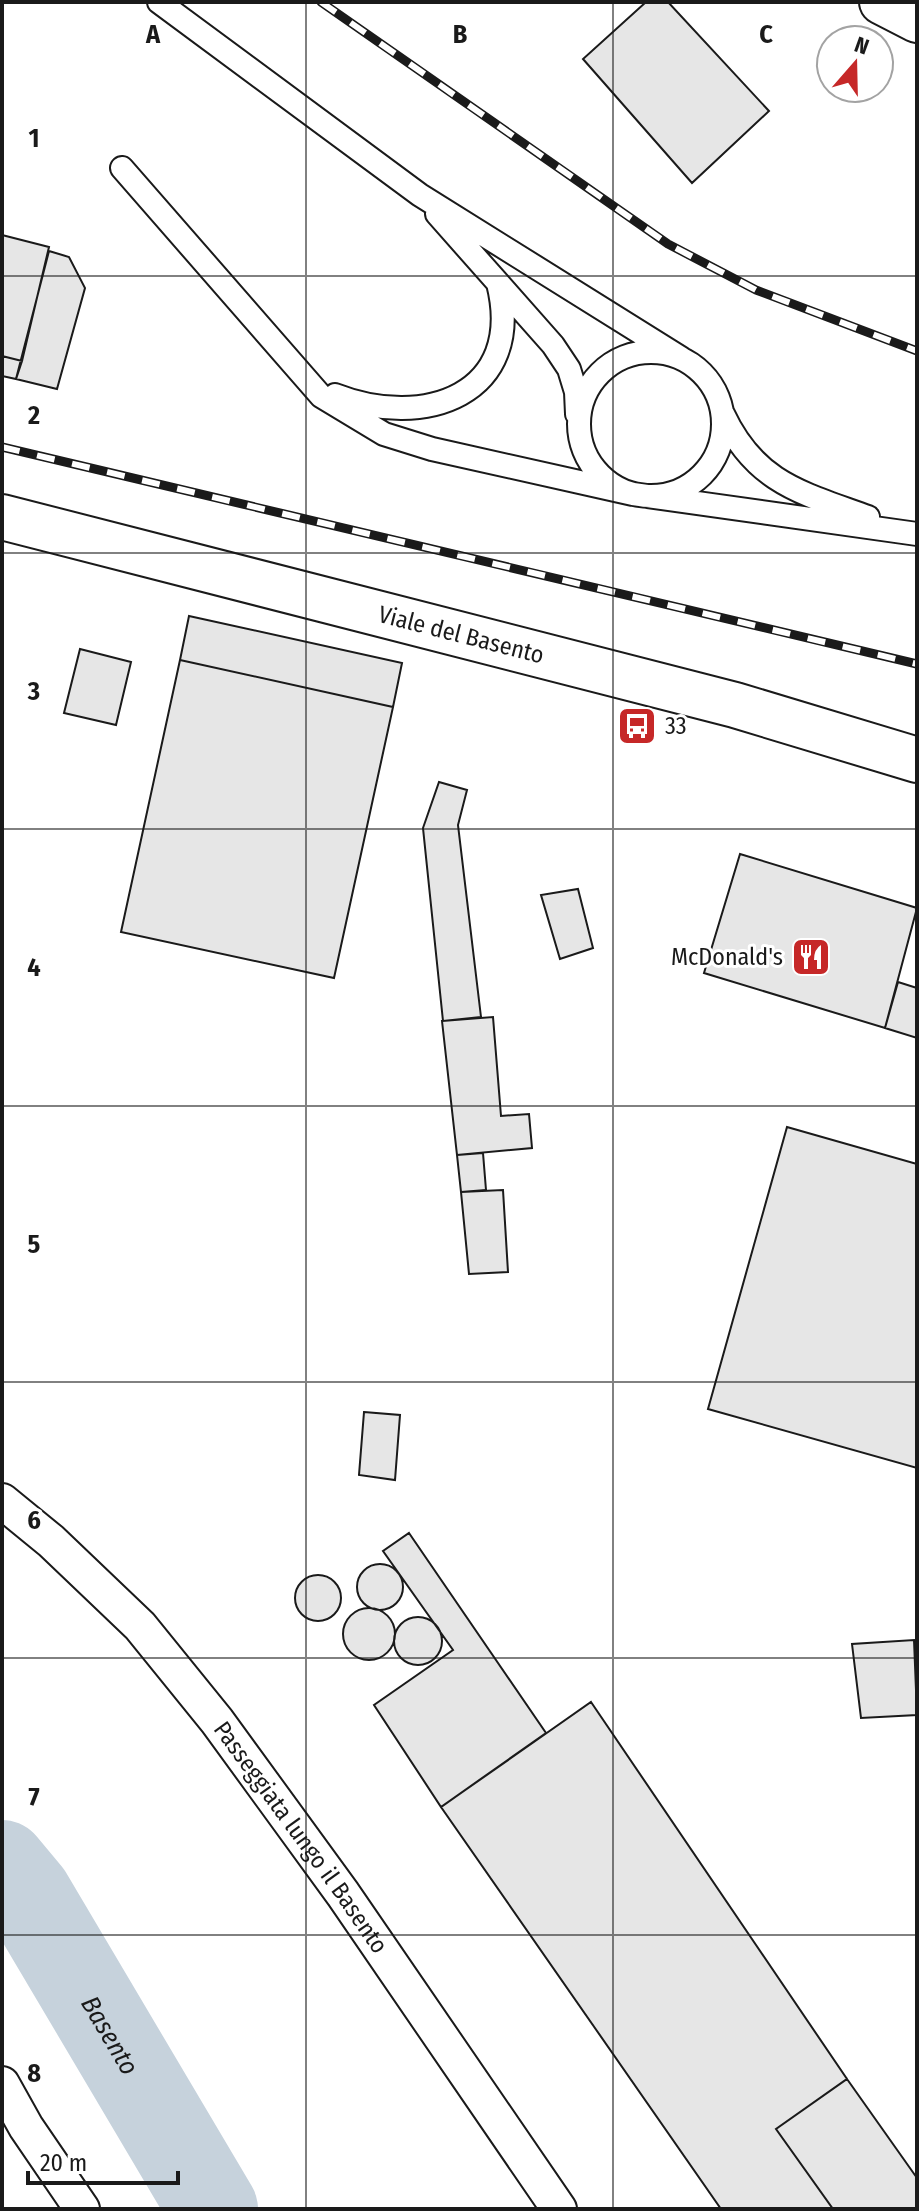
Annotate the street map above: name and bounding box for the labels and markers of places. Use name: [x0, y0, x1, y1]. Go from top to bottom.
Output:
bus stop icon: 33: [616, 705, 658, 747]
place label: 33: [665, 712, 687, 740]
restaurant icon: McDonald's: [790, 936, 832, 978]
place label: McDonald's: [671, 943, 783, 971]

